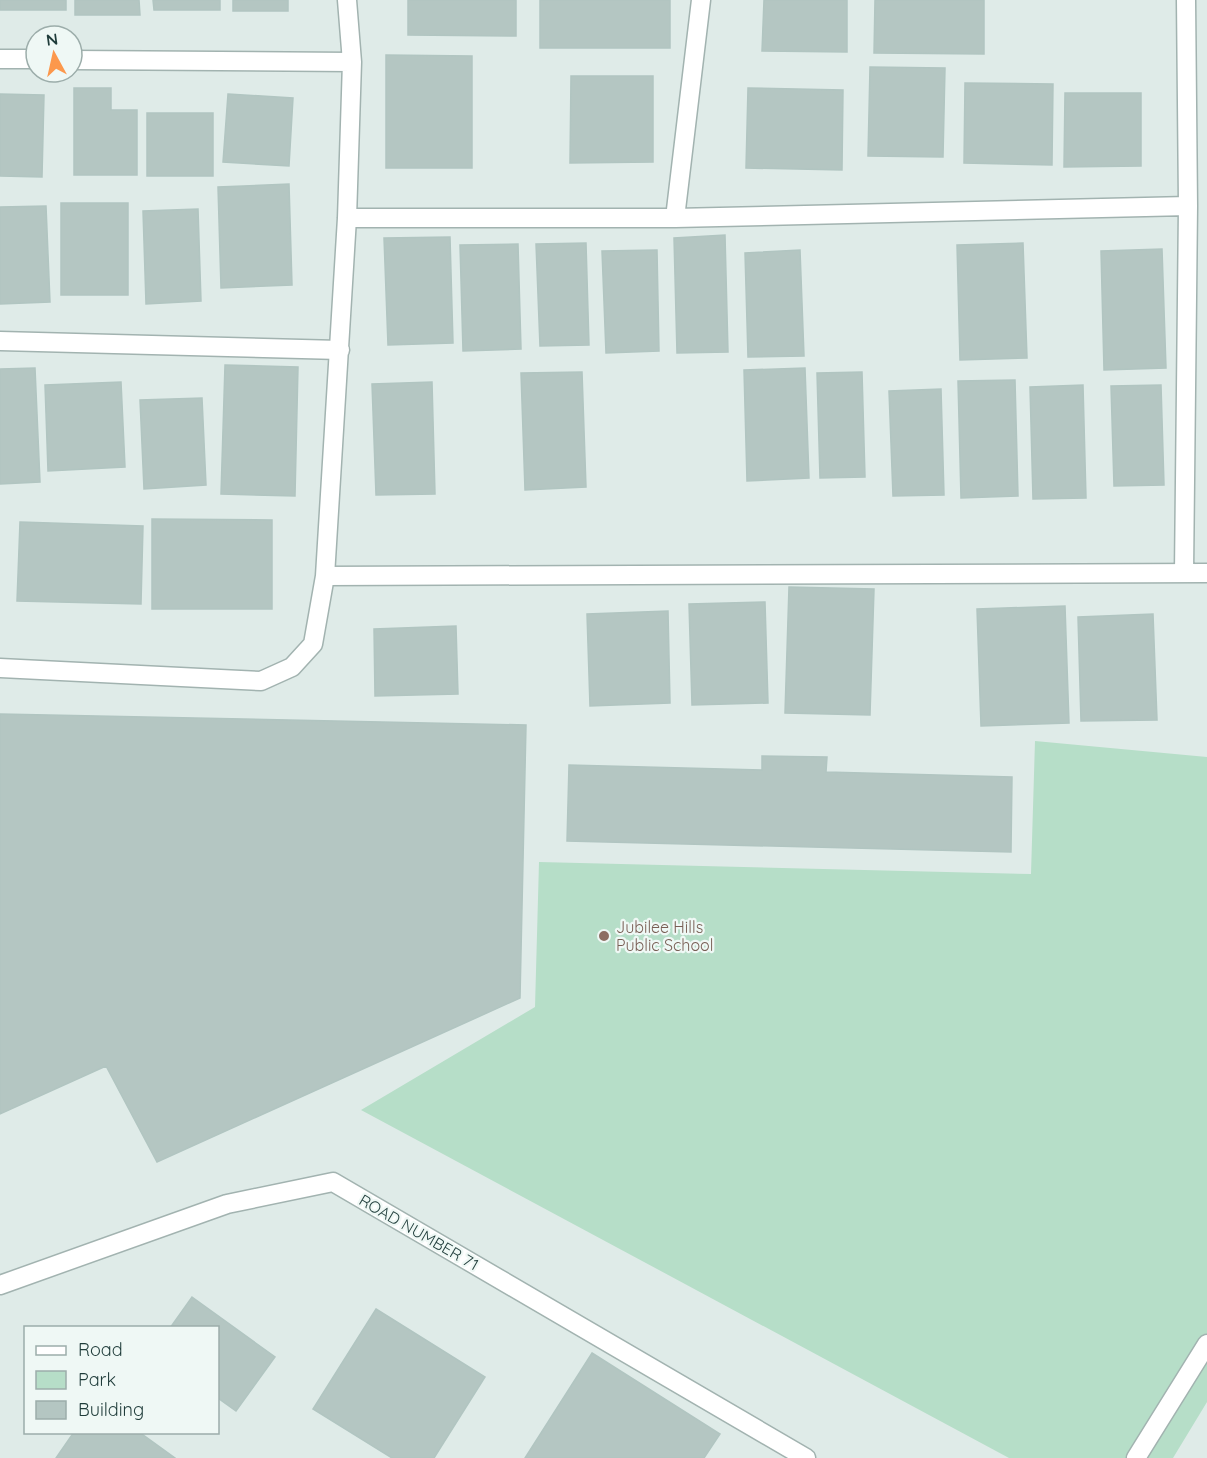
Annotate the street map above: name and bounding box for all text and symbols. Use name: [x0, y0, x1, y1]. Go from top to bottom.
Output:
north arrow: [24, 24, 84, 84]
text: N: [45, 28, 59, 50]
place label: Jubilee Hills Public School: [616, 917, 713, 955]
marker: Jubilee Hills Public School: [597, 929, 611, 943]
street label: ROAD NUMBER 71: [356, 1190, 482, 1274]
legend: [24, 1326, 219, 1434]
text: Road: [78, 1338, 123, 1361]
text: Park: [78, 1368, 116, 1391]
text: Building: [78, 1398, 144, 1421]

